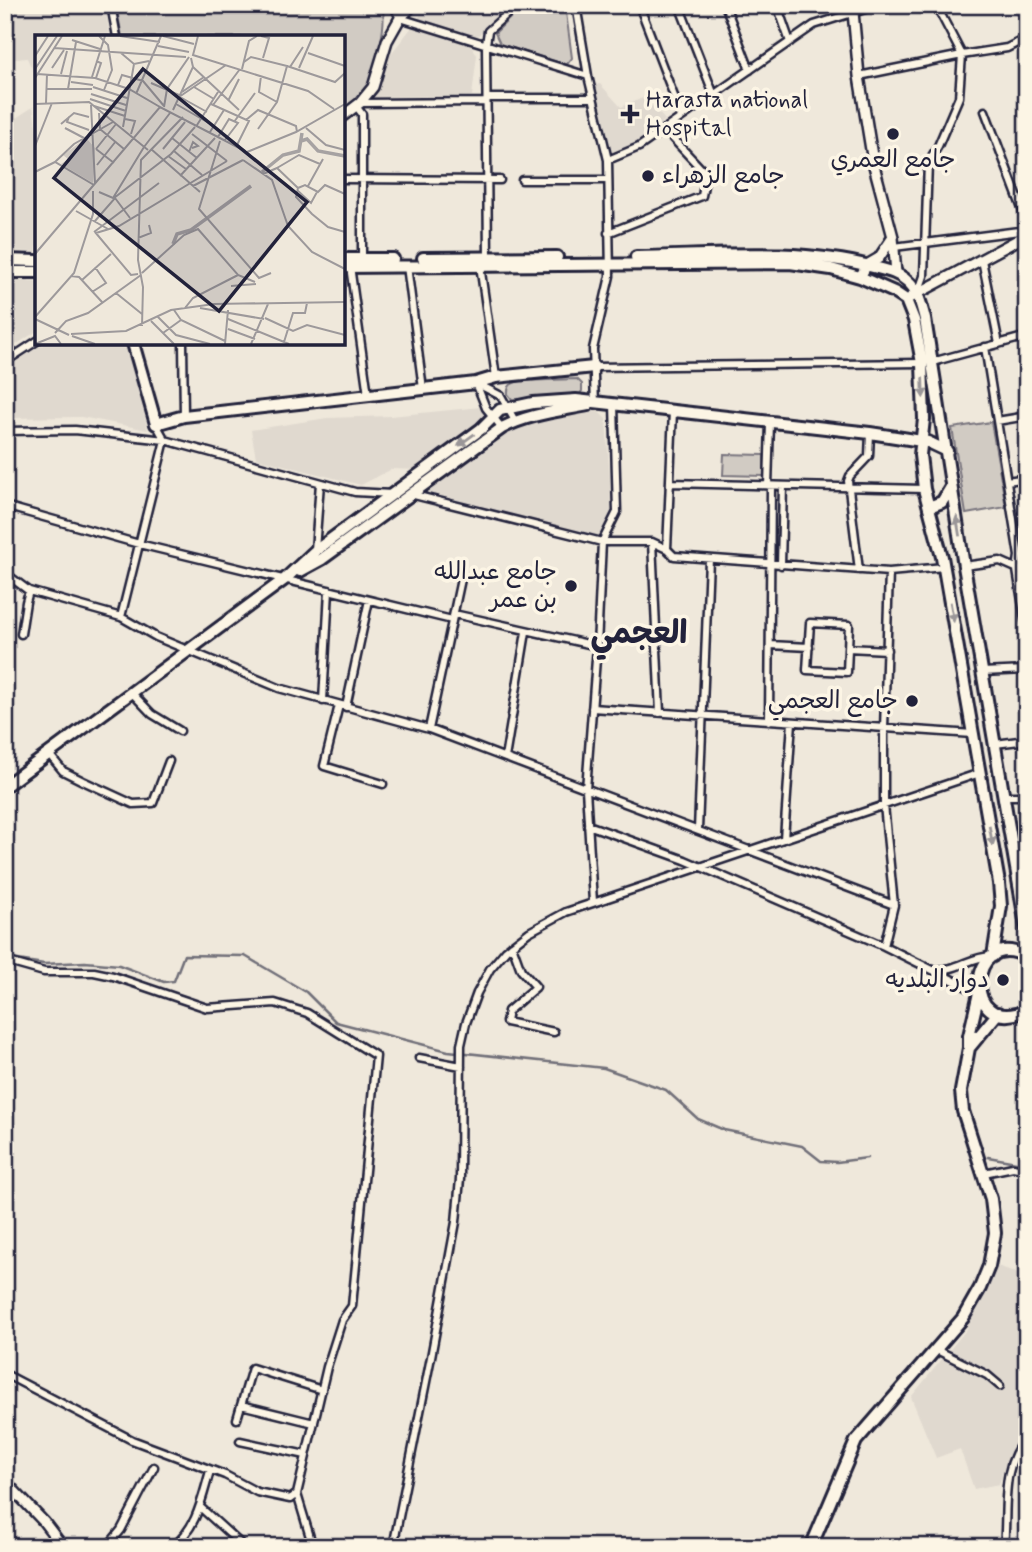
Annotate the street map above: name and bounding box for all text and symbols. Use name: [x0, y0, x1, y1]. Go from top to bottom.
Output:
inset map: [35, 35, 345, 345]
place label: Harasta national Hospital: [646, 85, 808, 144]
marker: Harasta national Hospital: [620, 104, 640, 124]
marker: جامع العمري: [885, 126, 901, 142]
place label: جامع العمري: [831, 145, 955, 176]
place label: جامع الزهراء: [662, 161, 785, 192]
marker: جامع الزهراء: [640, 168, 656, 184]
one-way arrow: [917, 377, 929, 399]
one-way arrow: [457, 433, 475, 447]
one-way arrow: [952, 515, 963, 537]
place label: جامع عبدالله بن عمر: [434, 557, 557, 616]
marker: جامع عبدالله بن عمر: [563, 578, 579, 594]
one-way arrow: [946, 601, 957, 623]
district label: العجمي: [591, 613, 687, 661]
place label: جامع العجمي: [768, 686, 898, 721]
marker: جامع العجمي: [904, 693, 920, 709]
one-way arrow: [986, 825, 997, 847]
place label: دوار البلديه: [885, 965, 989, 996]
marker: دوار البلديه: [995, 972, 1011, 988]

